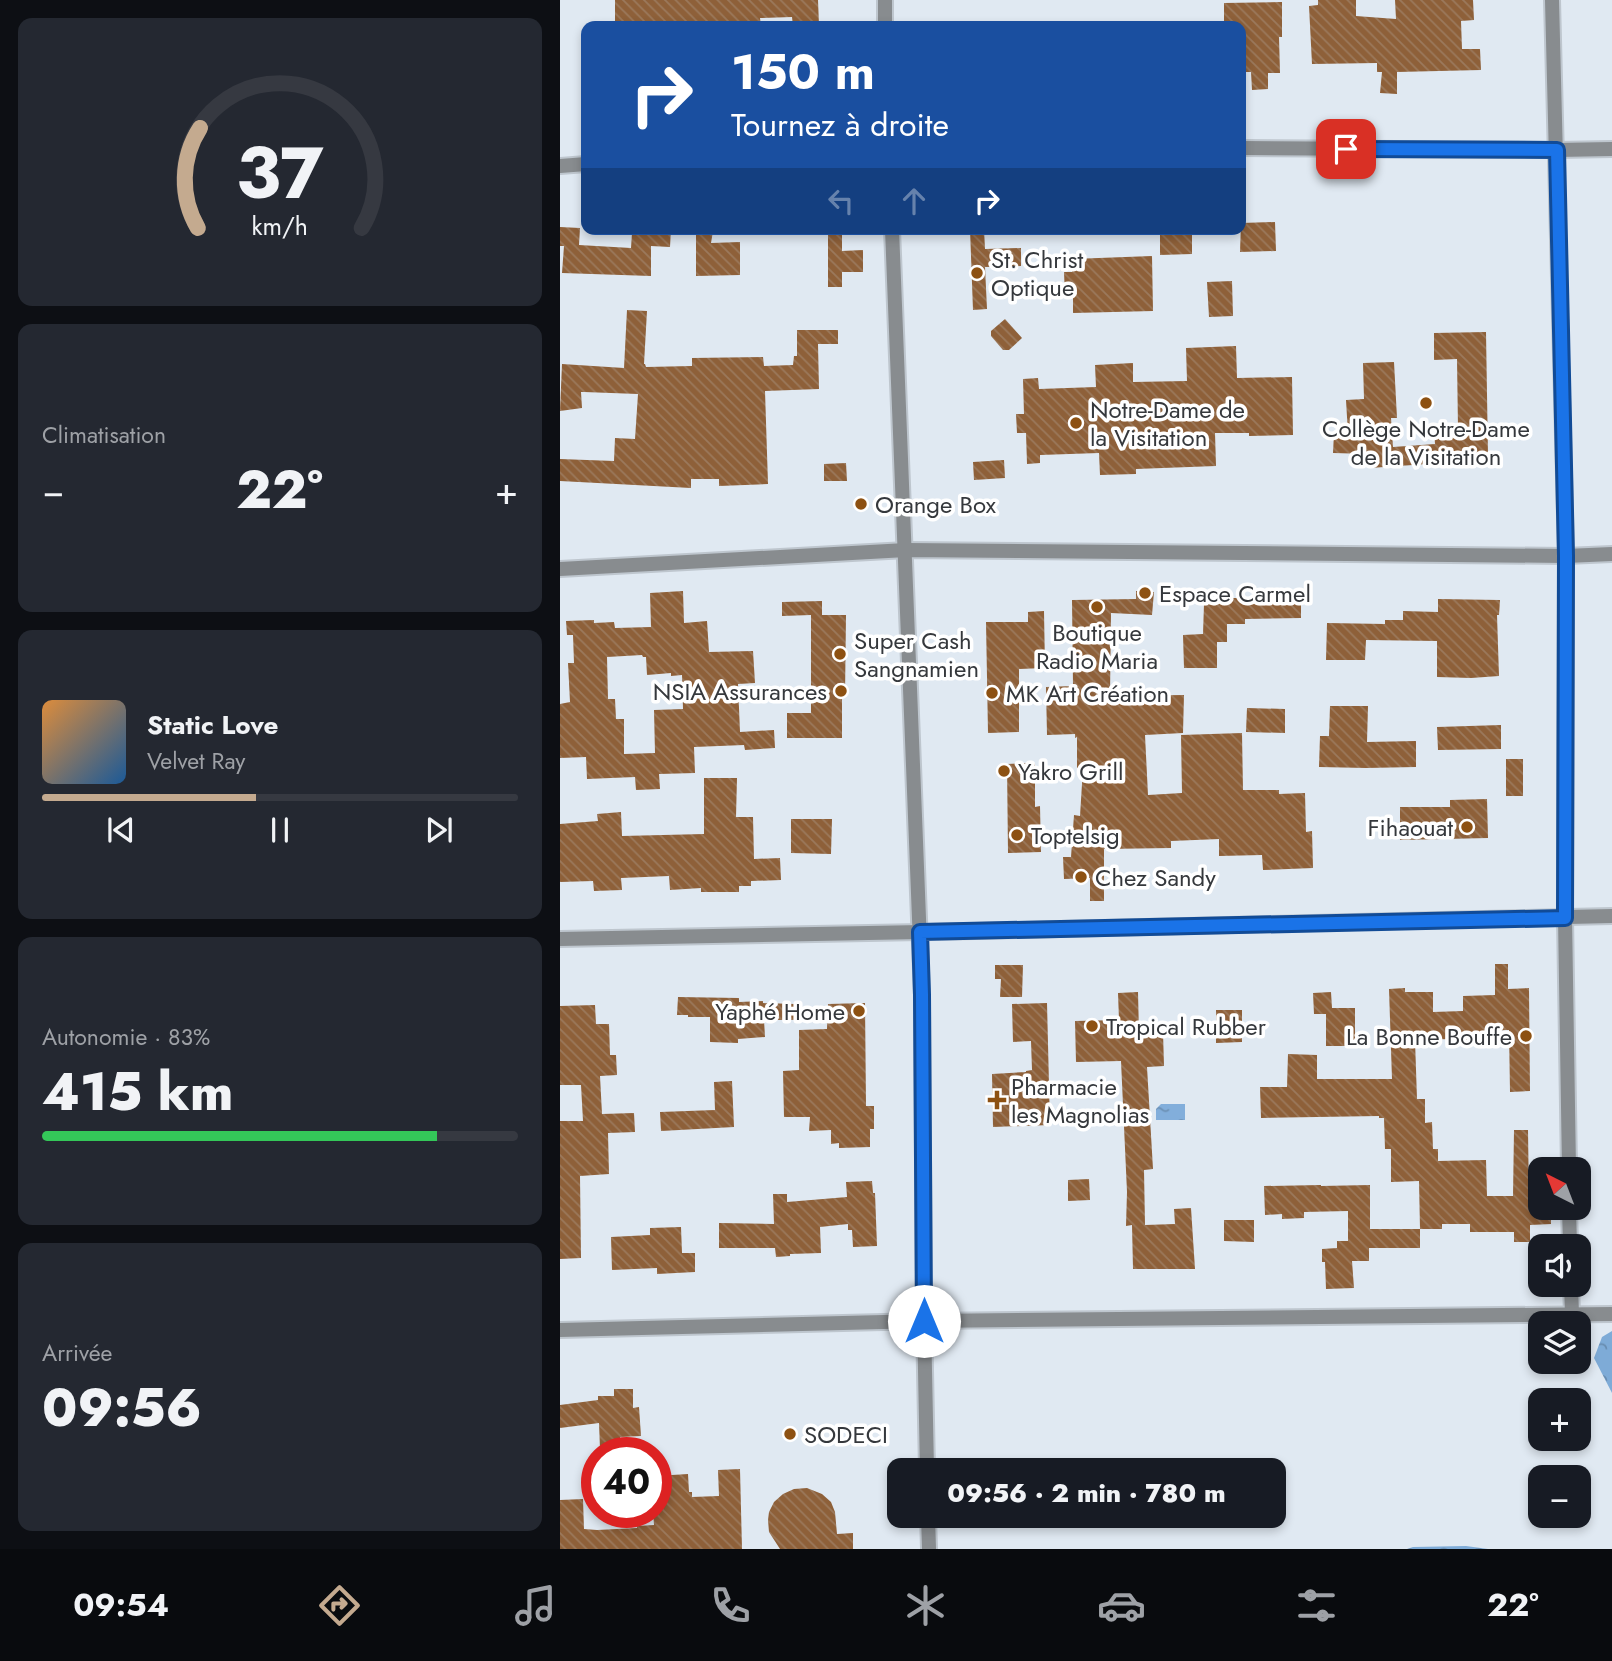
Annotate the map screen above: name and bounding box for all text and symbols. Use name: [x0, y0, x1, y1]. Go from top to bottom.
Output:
text: 150 m: [731, 37, 875, 107]
icon: right: [616, 49, 707, 140]
text: Tournez à droite: [731, 102, 949, 148]
pin: [1316, 119, 1376, 179]
text: 37: [236, 120, 324, 225]
icon: arrive: [1327, 130, 1365, 168]
icon: left: [822, 182, 860, 220]
icon: ahead: [895, 182, 933, 220]
icon: right: [968, 182, 1006, 220]
text: km/h: [252, 208, 308, 244]
place label: St. Christ Optique: [991, 242, 1083, 305]
marker: St. Christ Optique: [969, 265, 985, 281]
place label: Notre-Dame de la Visitation: [1090, 392, 1245, 455]
marker: Collège Notre-Dame de la Visitation: [1418, 395, 1434, 411]
place label: Collège Notre-Dame de la Visitation: [1322, 411, 1530, 474]
marker: Notre-Dame de la Visitation: [1068, 415, 1084, 431]
text: Climatisation: [42, 418, 166, 452]
text: 22°: [236, 452, 323, 528]
text: −: [42, 463, 64, 518]
text: +: [495, 463, 518, 518]
place label: Orange Box: [875, 487, 997, 522]
marker: Orange Box: [853, 496, 869, 512]
place label: Espace Carmel: [1159, 576, 1311, 611]
marker: Espace Carmel: [1137, 585, 1153, 601]
marker: Boutique Radio Maria: [1089, 599, 1105, 615]
place label: Boutique Radio Maria: [1036, 615, 1158, 678]
place label: Super Cash Sangnamien: [854, 623, 979, 686]
marker: Super Cash Sangnamien: [832, 646, 848, 662]
place label: NSIA Assurances: [653, 674, 827, 709]
place label: MK Art Création: [1006, 676, 1169, 711]
marker: NSIA Assurances: [833, 683, 849, 699]
marker: MK Art Création: [984, 685, 1000, 701]
text: Static Love: [147, 706, 279, 744]
text: Velvet Ray: [147, 744, 245, 778]
place label: Yakro Grill: [1018, 754, 1123, 789]
marker: Yakro Grill: [996, 763, 1012, 779]
place label: Fihaouat: [1368, 810, 1453, 845]
icon: previous: [102, 811, 140, 849]
icon: pause: [261, 811, 299, 849]
icon: next: [420, 811, 458, 849]
place label: Toptelsig: [1031, 818, 1120, 853]
marker: Fihaouat: [1459, 819, 1475, 835]
marker: Toptelsig: [1009, 827, 1025, 843]
place label: Chez Sandy: [1095, 860, 1216, 895]
marker: Chez Sandy: [1073, 869, 1089, 885]
place label: Yaphé Home: [715, 994, 845, 1029]
marker: Yaphé Home: [851, 1003, 867, 1019]
place label: Tropical Rubber: [1106, 1009, 1267, 1044]
marker: Tropical Rubber: [1084, 1018, 1100, 1034]
place label: La Bonne Bouffe: [1346, 1019, 1512, 1054]
text: Autonomie · 83%: [42, 1020, 210, 1054]
marker: La Bonne Bouffe: [1518, 1028, 1534, 1044]
text: 415 km: [42, 1054, 233, 1130]
place label: Pharmacie les Magnolias: [1011, 1069, 1149, 1132]
marker: Pharmacie les Magnolias: [989, 1092, 1005, 1108]
north arrow: [1528, 1157, 1591, 1220]
map controls: [1528, 1157, 1591, 1528]
button: sound: [1528, 1234, 1591, 1297]
position arrow: [887, 1284, 961, 1358]
button: layers: [1528, 1311, 1591, 1374]
text: Arrivée: [42, 1336, 112, 1370]
text: 09:56: [42, 1370, 202, 1446]
button: +: [1528, 1388, 1591, 1451]
place label: SODECI: [804, 1417, 888, 1452]
marker: SODECI: [782, 1426, 798, 1442]
speed limit sign: 40: [581, 1437, 672, 1528]
button: −: [1528, 1465, 1591, 1528]
text: 09:56 · 2 min · 780 m: [947, 1474, 1226, 1512]
icon: directions: [315, 1581, 364, 1630]
icon: music: [511, 1581, 560, 1630]
icon: phone: [706, 1581, 755, 1630]
icon: climate: [901, 1581, 950, 1630]
icon: car: [1097, 1581, 1146, 1630]
icon: filters: [1292, 1581, 1341, 1630]
text: 09:54: [73, 1582, 169, 1628]
text: 22°: [1487, 1582, 1539, 1628]

